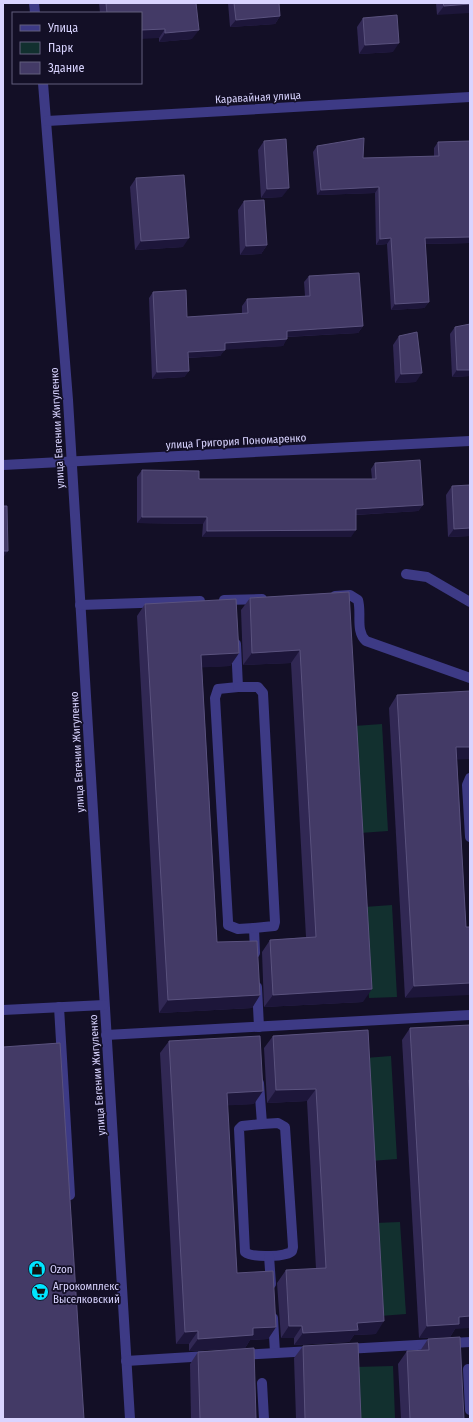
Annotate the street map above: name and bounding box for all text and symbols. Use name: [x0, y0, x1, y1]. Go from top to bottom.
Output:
legend: [12, 12, 142, 84]
text: Улица: [47, 21, 78, 35]
text: Парк: [48, 41, 74, 55]
text: Здание: [48, 61, 84, 75]
street label: Каравайная улица: [215, 89, 301, 106]
street label: улица Евгении Жигуленко: [48, 367, 67, 489]
street label: улица Григория Пономаренко: [165, 431, 307, 452]
street label: улица Евгении Жигуленко: [68, 691, 87, 813]
street label: улица Евгении Жигуленко: [87, 1014, 108, 1136]
shop icon: Ozon: [27, 1259, 47, 1279]
place label: Ozon: [50, 1263, 73, 1276]
place label: Агрокомплекс Выселковский: [53, 1280, 120, 1306]
supermarket icon: Агрокомплекс Выселковский: [30, 1282, 50, 1302]

